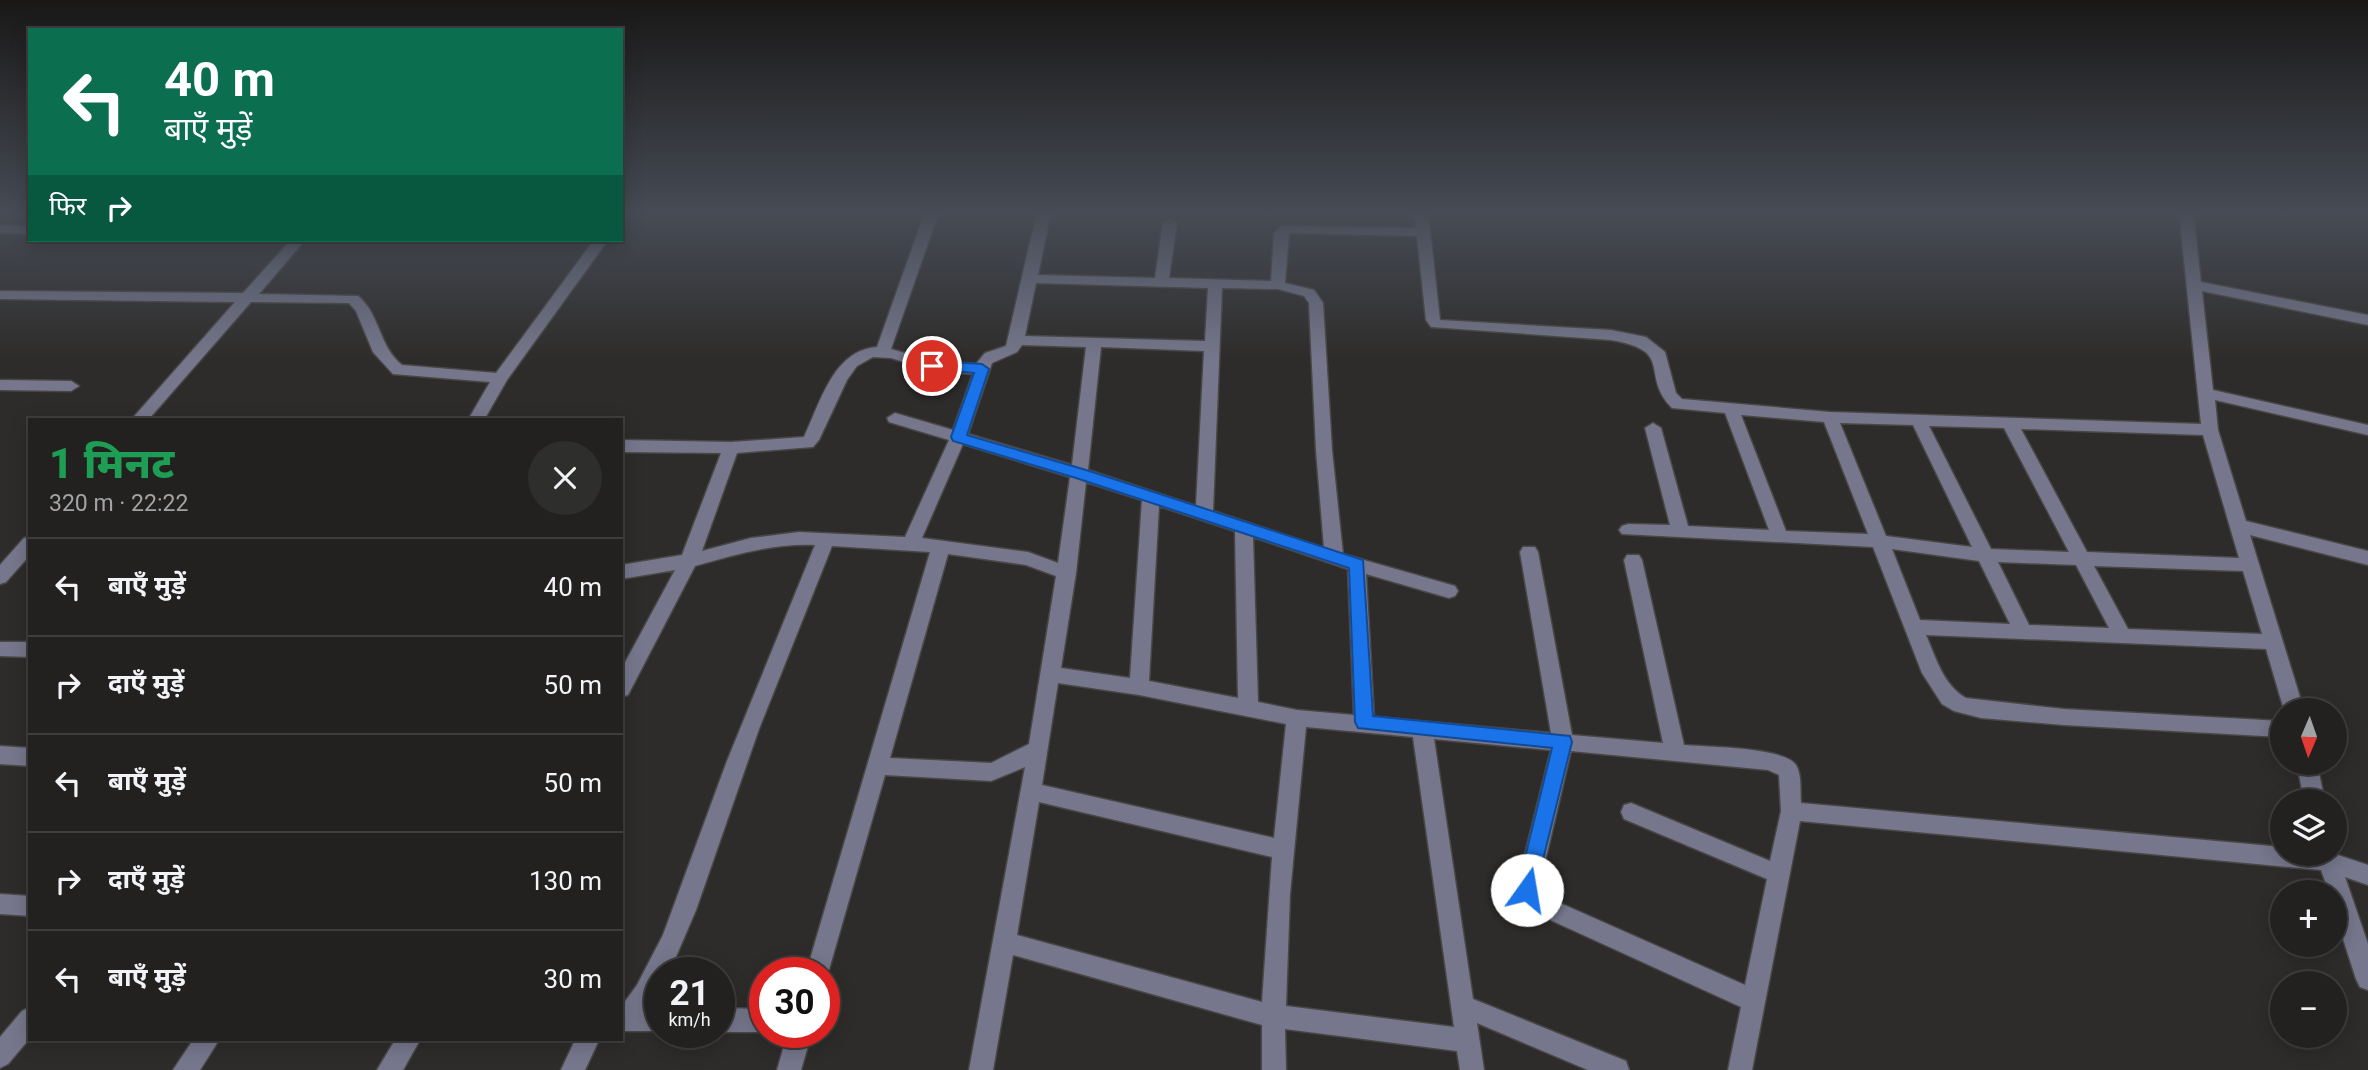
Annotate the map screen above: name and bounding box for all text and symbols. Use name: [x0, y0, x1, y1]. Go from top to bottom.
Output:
text: 40 m: [164, 51, 275, 108]
icon: left: [49, 56, 140, 147]
text: बाएँ मुड़ें: [164, 110, 252, 148]
icon: right: [100, 189, 138, 227]
text: फिर: [49, 191, 86, 221]
pin: [902, 336, 962, 396]
icon: arrive: [913, 347, 951, 385]
text: 1 मिनट: [49, 439, 174, 488]
button: close: [528, 441, 602, 515]
text: 320 m · 22:22: [49, 490, 188, 517]
icon: left: [49, 568, 87, 606]
text: बाएँ मुड़ें: [108, 570, 186, 600]
text: 40 m: [544, 572, 602, 602]
icon: right: [49, 666, 87, 704]
text: दाएँ मुड़ें: [108, 668, 184, 698]
text: 50 m: [544, 670, 602, 700]
north arrow: [2270, 698, 2347, 775]
map controls: [2270, 698, 2347, 1048]
icon: left: [49, 764, 87, 802]
text: बाएँ मुड़ें: [108, 766, 186, 796]
text: 50 m: [544, 768, 602, 798]
button: layers: [2270, 789, 2347, 866]
position arrow: [1490, 853, 1564, 927]
icon: right: [49, 862, 87, 900]
text: दाएँ मुड़ें: [108, 864, 184, 894]
text: 130 m: [529, 866, 602, 896]
button: +: [2270, 880, 2347, 957]
speed limit sign: 30: [749, 957, 840, 1048]
icon: left: [49, 960, 87, 998]
text: बाएँ मुड़ें: [108, 962, 186, 992]
text: 30 m: [544, 964, 602, 994]
button: −: [2270, 971, 2347, 1048]
text: 21: [669, 973, 710, 1014]
text: km/h: [668, 1009, 711, 1030]

